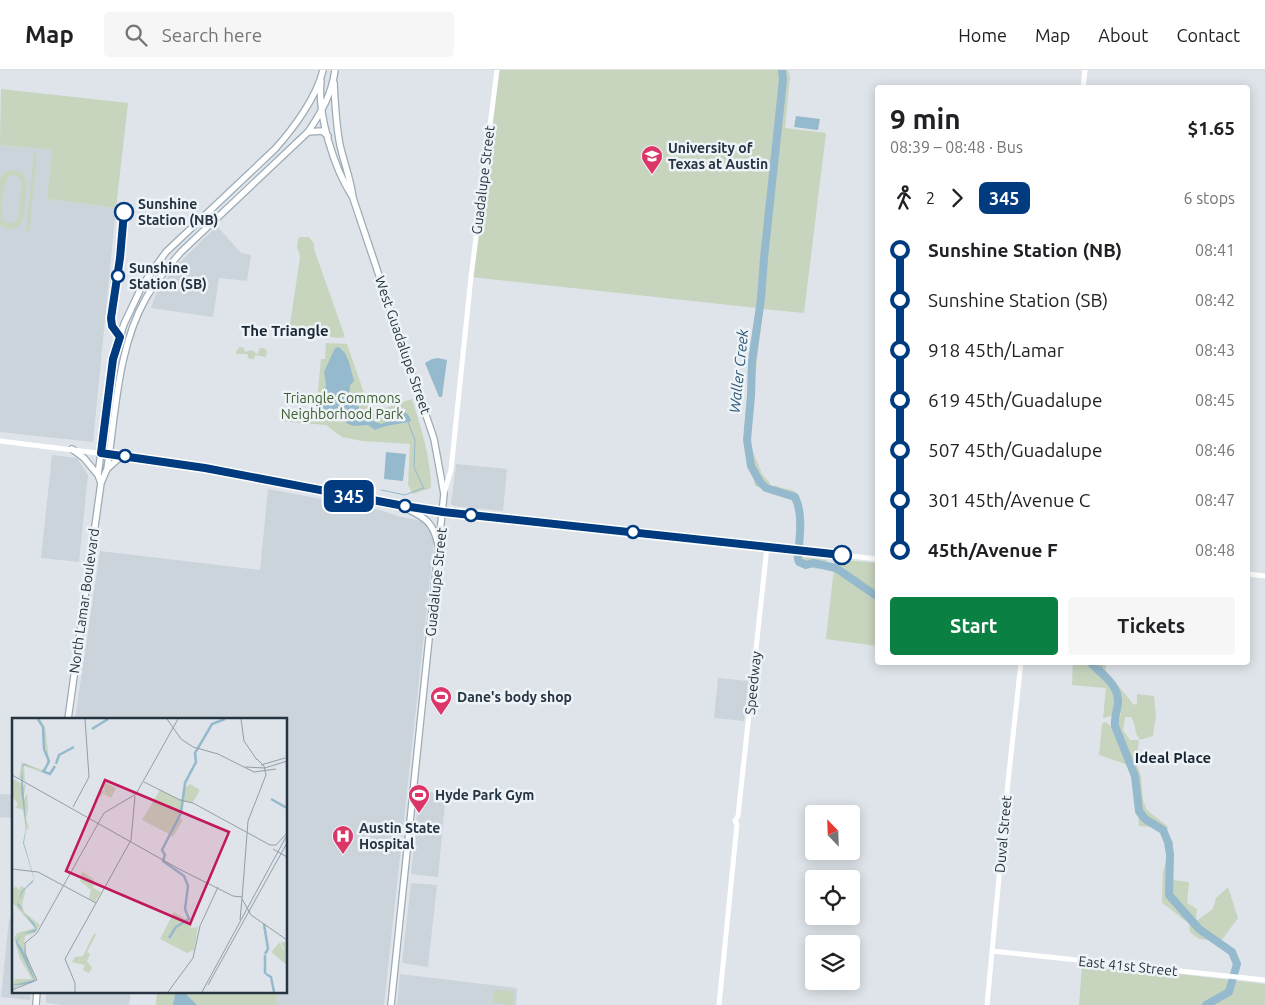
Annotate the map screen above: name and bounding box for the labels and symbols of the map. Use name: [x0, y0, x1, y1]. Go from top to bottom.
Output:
street label: Guadalupe Street: [468, 124, 498, 235]
place label: University of Texas at Austin: [668, 140, 768, 172]
school or university icon: University of Texas at Austin: [640, 144, 664, 175]
place label: Sunshine Station (NB): [138, 196, 218, 228]
marker: Sunshine Station (NB): [114, 202, 134, 222]
place label: Sunshine Station (SB): [129, 260, 207, 292]
marker: Sunshine Station (SB): [111, 269, 125, 283]
street label: West Guadalupe Street: [372, 274, 434, 417]
district label: The Triangle: [241, 322, 329, 339]
water label: Waller Creek: [726, 328, 751, 414]
park label: Triangle Commons Neighborhood Park: [281, 390, 403, 422]
unlabelled marker: [118, 449, 132, 463]
line badge: 345: [320, 480, 378, 512]
unlabelled marker: [398, 499, 412, 513]
unlabelled marker: [464, 508, 478, 522]
unlabelled marker: [626, 525, 640, 539]
street label: Guadalupe Street: [422, 526, 450, 637]
street label: North Lamar Boulevard: [66, 527, 102, 675]
unlabelled marker: [832, 545, 852, 565]
street label: Speedway: [742, 650, 764, 716]
sports icon: Dane's body shop: [429, 685, 453, 716]
place label: Dane's body shop: [457, 689, 572, 705]
inset map: [12, 718, 288, 992]
district label: Ideal Place: [1135, 749, 1211, 766]
sports icon: Hyde Park Gym: [407, 783, 431, 814]
place label: Hyde Park Gym: [435, 787, 534, 803]
street label: Duval Street: [992, 794, 1014, 873]
north arrow: [805, 805, 860, 860]
place label: Austin State Hospital: [359, 820, 440, 852]
hospital icon: Austin State Hospital: [331, 824, 355, 855]
street label: East 41st Street: [1078, 953, 1179, 979]

